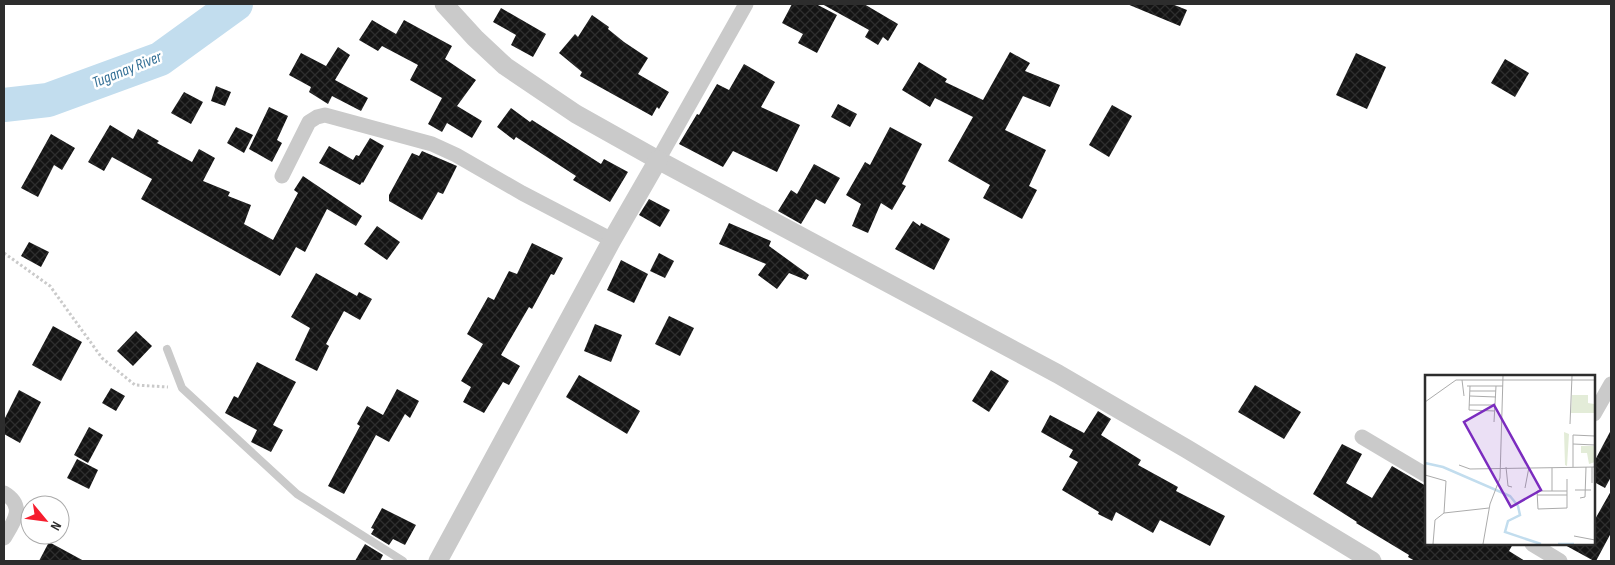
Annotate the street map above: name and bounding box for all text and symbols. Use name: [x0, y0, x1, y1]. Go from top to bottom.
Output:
water label: Tuganay River: [89, 47, 165, 93]
inset map: [1425, 375, 1595, 545]
north arrow: [20, 495, 70, 545]
text: N: [47, 519, 65, 533]

